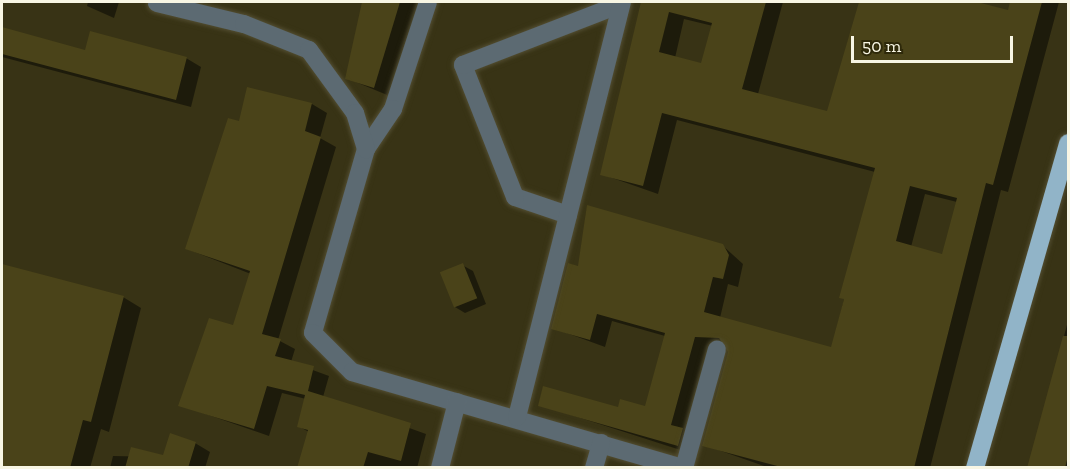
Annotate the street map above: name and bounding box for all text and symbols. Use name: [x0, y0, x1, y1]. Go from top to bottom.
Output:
scale bar: [854, 24, 1016, 62]
text: 50 m: [862, 35, 901, 57]

